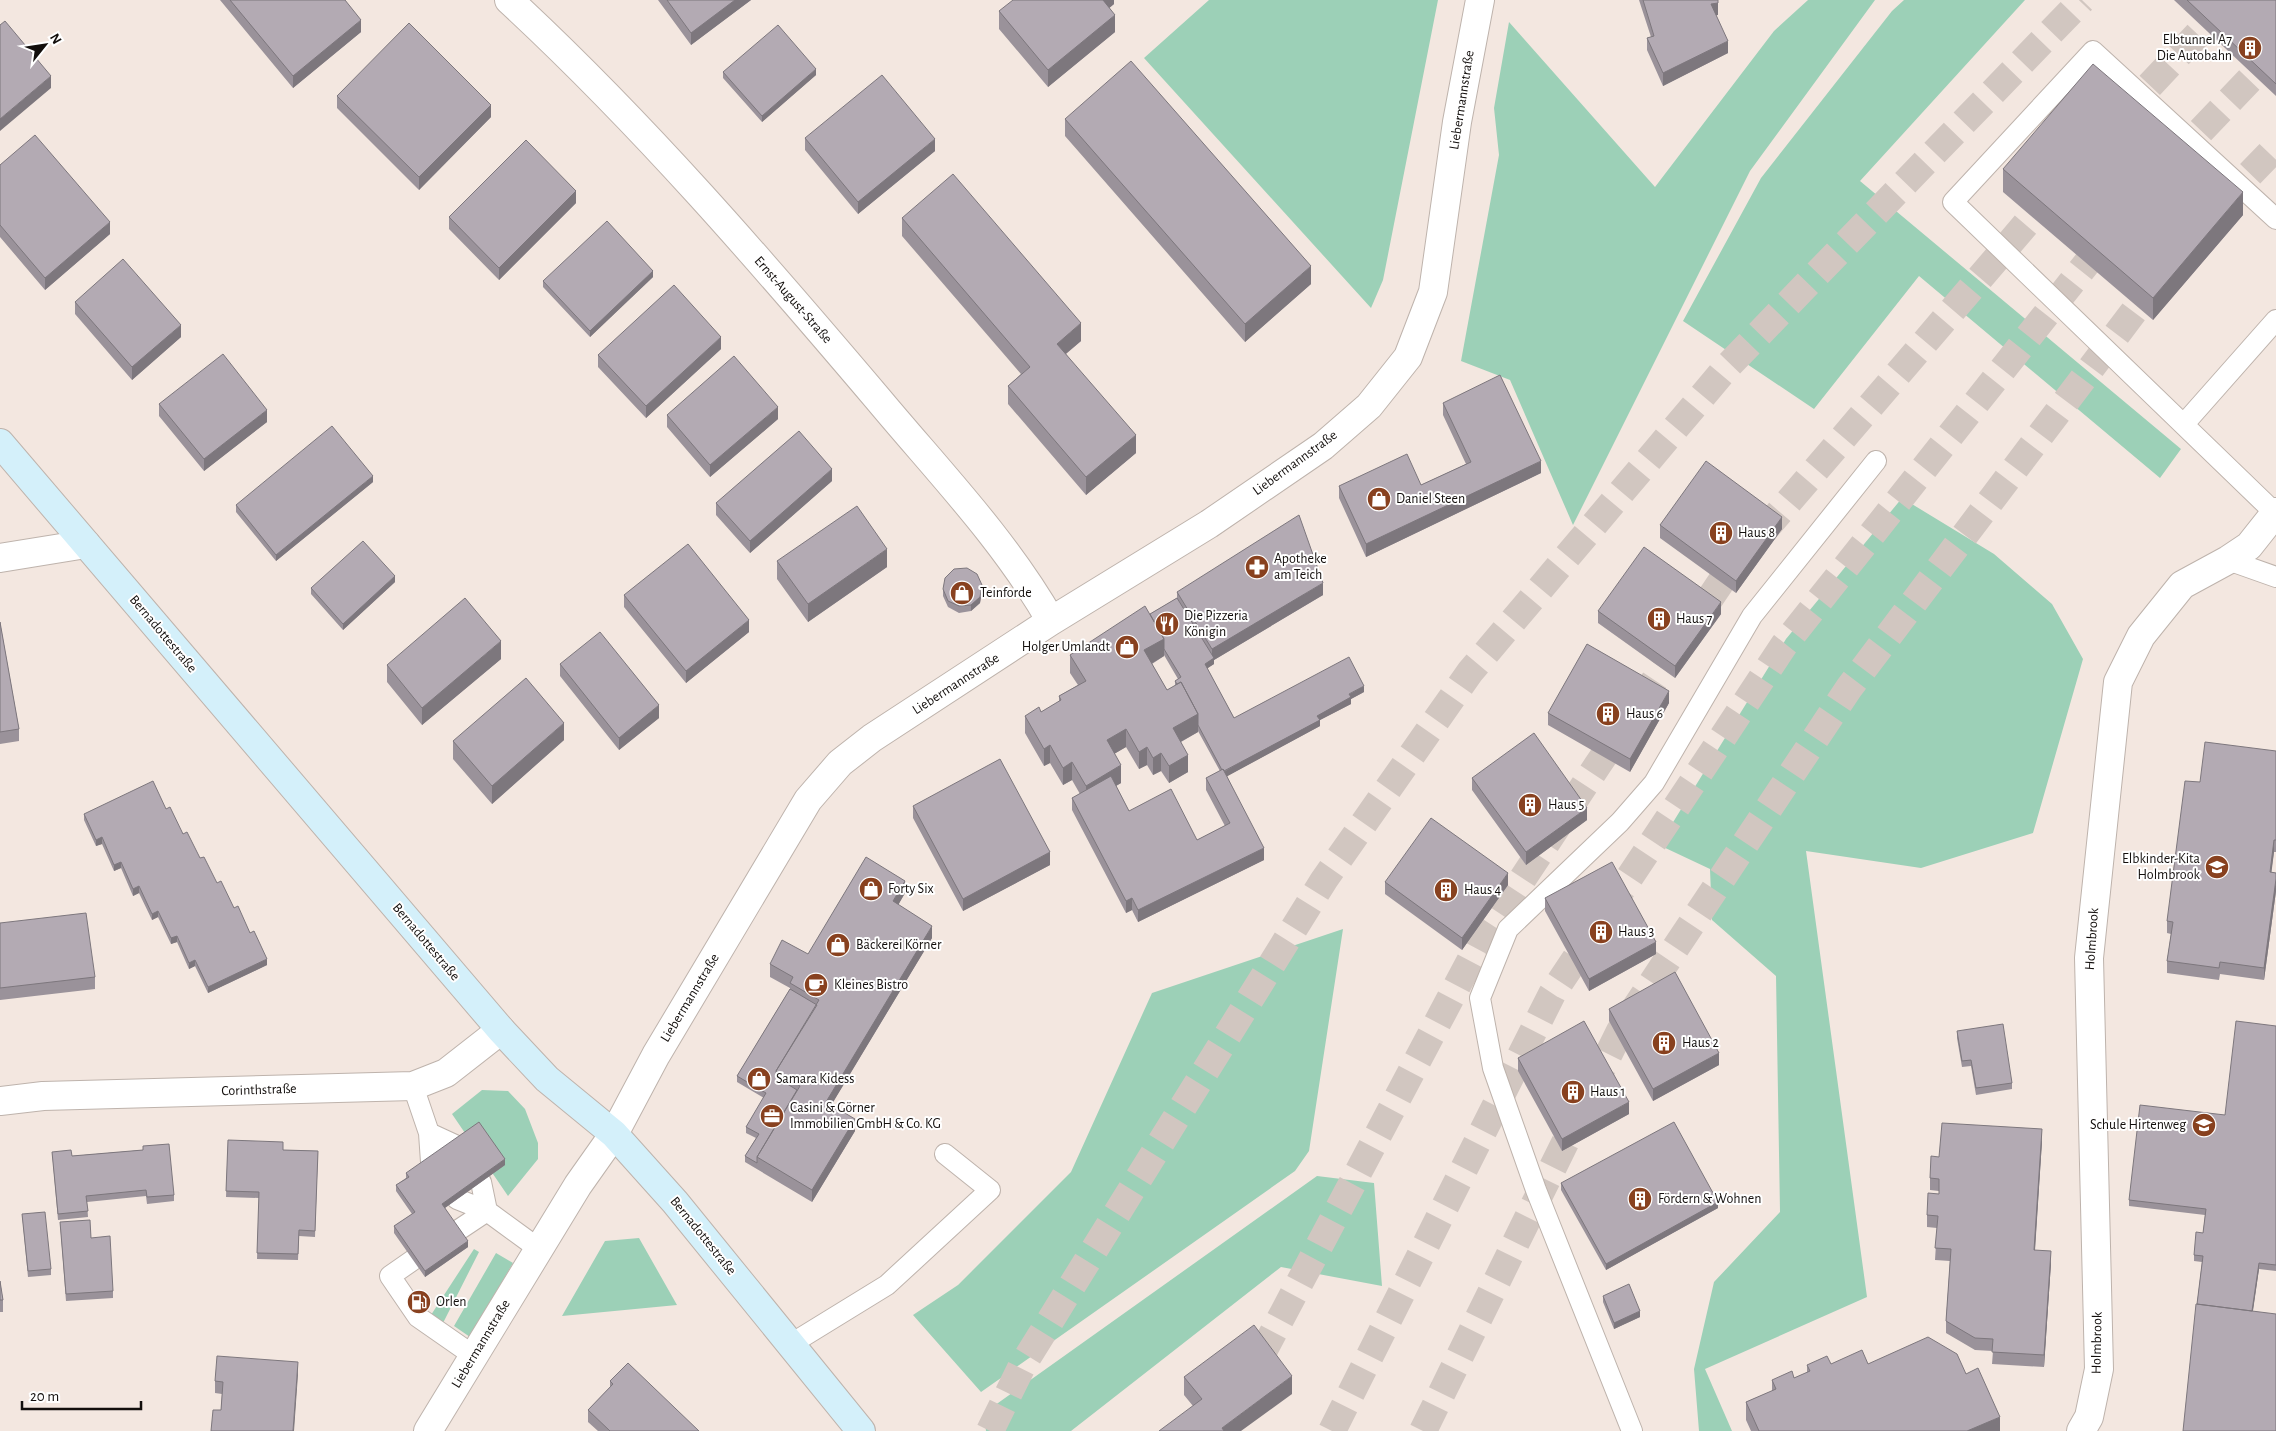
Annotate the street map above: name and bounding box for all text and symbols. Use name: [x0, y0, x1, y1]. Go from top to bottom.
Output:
north arrow: [20, 20, 70, 70]
text: N: [47, 31, 64, 47]
place label: Elbtunnel A7 Die Autobahn: [2157, 33, 2232, 63]
building icon: Elbtunnel A7 Die Autobahn: [2237, 35, 2263, 61]
street label: Liebermannstraße: [1447, 49, 1477, 151]
street label: Ernst-August-Straße: [752, 254, 834, 346]
street label: Liebermannstraße: [1250, 428, 1340, 498]
shop icon: Daniel Steen: [1366, 486, 1392, 512]
place label: Daniel Steen: [1396, 492, 1465, 506]
building icon: Haus 8: [1708, 520, 1734, 546]
place label: Haus 8: [1738, 526, 1775, 540]
place label: Apotheke am Teich: [1274, 552, 1327, 582]
pharmacy icon: Apotheke am Teich: [1244, 554, 1270, 580]
shop icon: Teinforde: [949, 580, 975, 606]
place label: Teinforde: [980, 586, 1032, 600]
street label: Bernadottestraße: [127, 593, 199, 675]
building icon: Haus 7: [1646, 606, 1672, 632]
place label: Die Pizzeria Königin: [1184, 609, 1249, 639]
restaurant icon: Die Pizzeria Königin: [1154, 611, 1180, 637]
place label: Haus 7: [1676, 612, 1712, 626]
shop icon: Holger Umlandt: [1114, 634, 1140, 660]
place label: Holger Umlandt: [1022, 640, 1111, 654]
street label: Liebermannstraße: [910, 651, 1002, 717]
building icon: Haus 6: [1595, 701, 1621, 727]
place label: Haus 6: [1626, 707, 1663, 721]
building icon: Haus 5: [1517, 792, 1543, 818]
place label: Haus 5: [1548, 798, 1584, 812]
place label: Elbkinder-Kita Holmbrook: [2122, 852, 2201, 882]
school or university icon: Elbkinder-Kita Holmbrook: [2204, 854, 2230, 880]
shop icon: Forty Six: [858, 876, 884, 902]
building icon: Haus 4: [1433, 877, 1459, 903]
place label: Forty Six: [888, 882, 934, 896]
place label: Haus 4: [1464, 883, 1501, 897]
street label: Bernadottestraße: [390, 901, 462, 983]
street label: Holmbrook: [2083, 907, 2101, 971]
building icon: Haus 3: [1588, 919, 1614, 945]
place label: Haus 3: [1618, 925, 1654, 939]
shop icon: Bäckerei Körner: [825, 932, 851, 958]
place label: Bäckerei Körner: [856, 938, 942, 952]
street label: Liebermannstraße: [658, 951, 722, 1045]
cafe icon: Kleines Bistro: [803, 972, 829, 998]
place label: Kleines Bistro: [834, 978, 908, 992]
building icon: Haus 2: [1651, 1030, 1677, 1056]
place label: Haus 2: [1682, 1036, 1719, 1050]
shop icon: Samara Kidess: [746, 1066, 772, 1092]
place label: Samara Kidess: [776, 1072, 854, 1086]
building icon: Haus 1: [1560, 1079, 1586, 1105]
street label: Corinthstraße: [221, 1082, 297, 1098]
place label: Haus 1: [1590, 1085, 1625, 1099]
place label: Casini & Görner Immobilien GmbH & Co. KG: [790, 1101, 941, 1131]
office icon: Casini & Görner Immobilien GmbH & Co. KG: [759, 1103, 785, 1129]
school or university icon: Schule Hirtenweg: [2191, 1112, 2217, 1138]
place label: Schule Hirtenweg: [2090, 1118, 2186, 1132]
building icon: Fördern & Wohnen: [1627, 1186, 1653, 1212]
place label: Fördern & Wohnen: [1658, 1192, 1761, 1206]
street label: Bernadottestraße: [667, 1194, 739, 1278]
fuel station icon: Orlen: [406, 1289, 432, 1315]
place label: Orlen: [436, 1295, 467, 1309]
street label: Liebermannstraße: [449, 1297, 513, 1391]
street label: Holmbrook: [2089, 1311, 2105, 1374]
scale bar: [22, 1378, 141, 1410]
text: 20 m: [30, 1389, 59, 1404]

